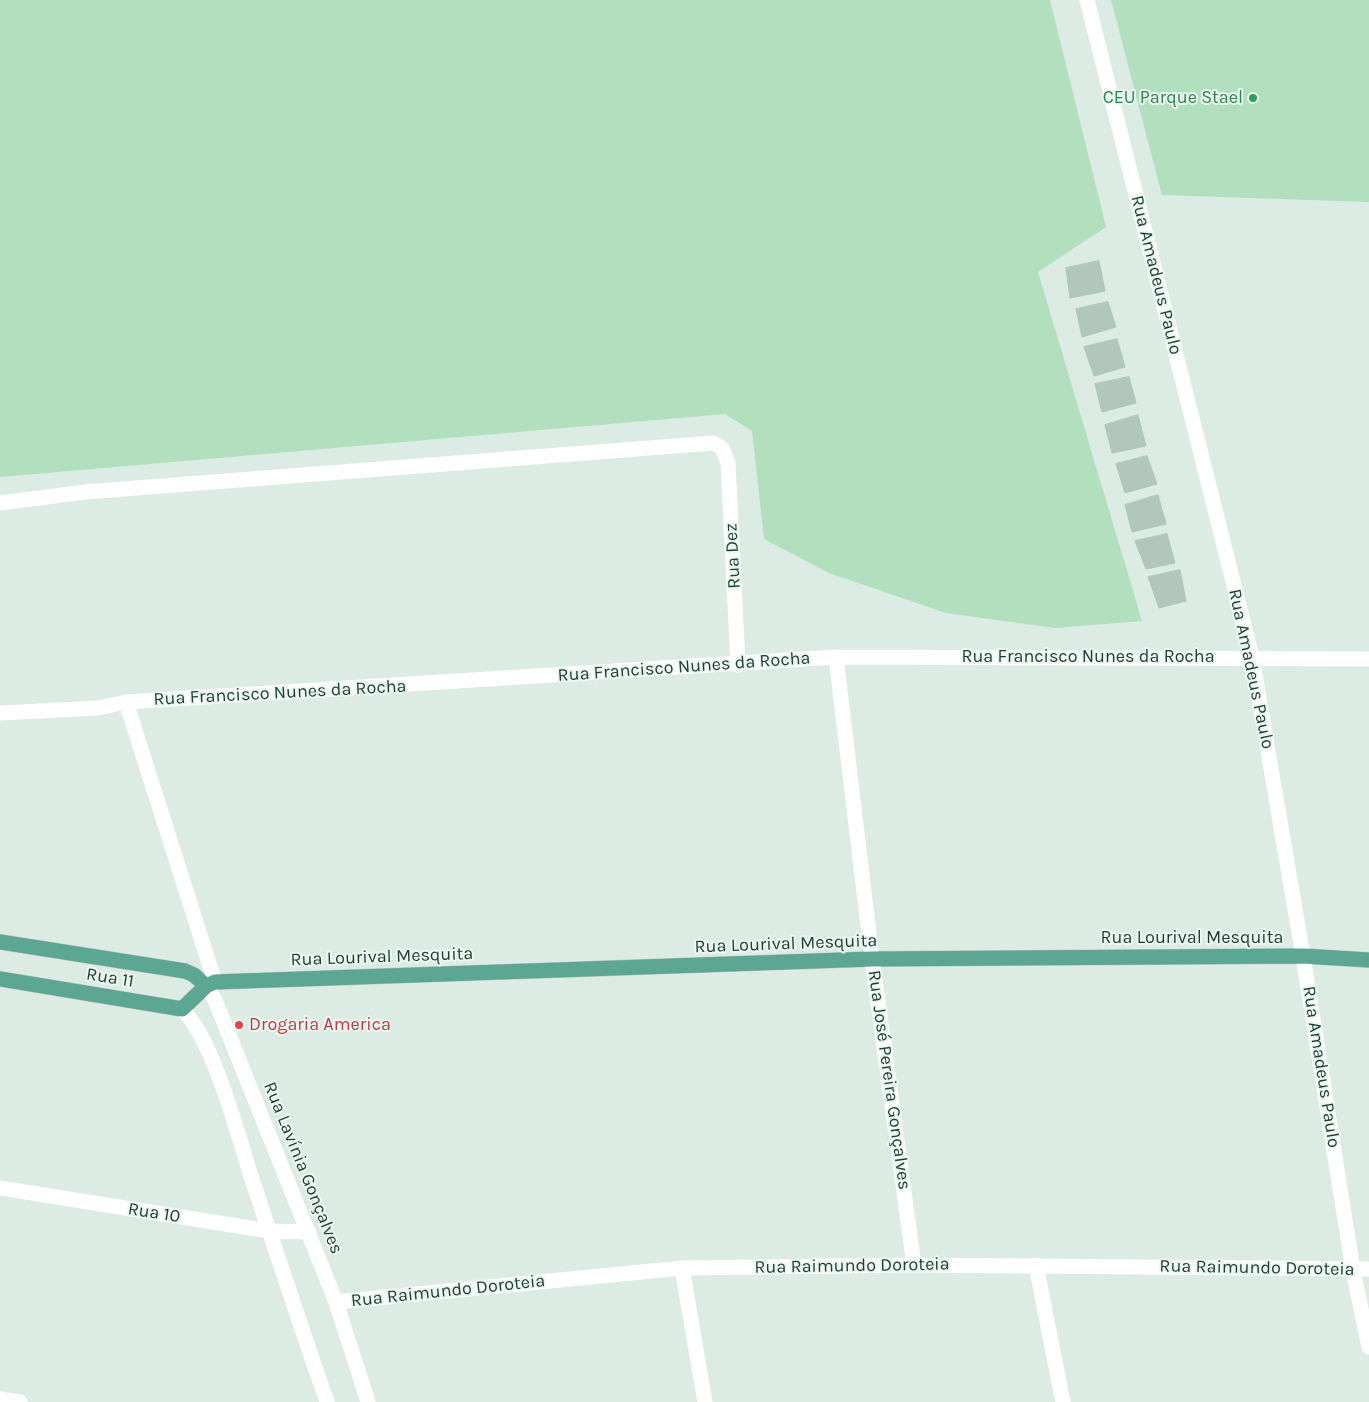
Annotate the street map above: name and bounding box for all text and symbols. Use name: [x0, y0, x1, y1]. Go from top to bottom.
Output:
place label: CEU Parque Stael: [1103, 87, 1243, 109]
marker: CEU Parque Stael: [1247, 92, 1259, 104]
street label: Rua Amadeus Paulo: [1126, 193, 1186, 357]
street label: Rua Dez: [720, 523, 746, 589]
street label: Rua Amadeus Paulo: [1223, 587, 1279, 751]
street label: Rua Francisco Nunes da Rocha: [961, 646, 1215, 668]
street label: Rua Francisco Nunes da Rocha: [557, 647, 811, 687]
street label: Rua Francisco Nunes da Rocha: [153, 676, 407, 710]
street label: Rua Lourival Mesquita: [1101, 927, 1283, 949]
street label: Rua Lourival Mesquita: [694, 930, 878, 958]
street label: Rua Lourival Mesquita: [290, 943, 474, 971]
street label: Rua 11: [85, 964, 135, 992]
street label: Rua José Pereira Gonçalves: [863, 969, 915, 1191]
street label: Rua Amadeus Paulo: [1298, 985, 1344, 1149]
place label: Drogaria America: [249, 1014, 391, 1036]
marker: Drogaria America: [233, 1019, 245, 1031]
street label: Rua Lavínia Gonçalves: [259, 1079, 347, 1257]
street label: Rua 10: [126, 1198, 182, 1228]
street label: Rua Raimundo Doroteia: [754, 1253, 950, 1279]
street label: Rua Raimundo Doroteia: [1159, 1255, 1355, 1281]
street label: Rua Raimundo Doroteia: [350, 1270, 546, 1312]

